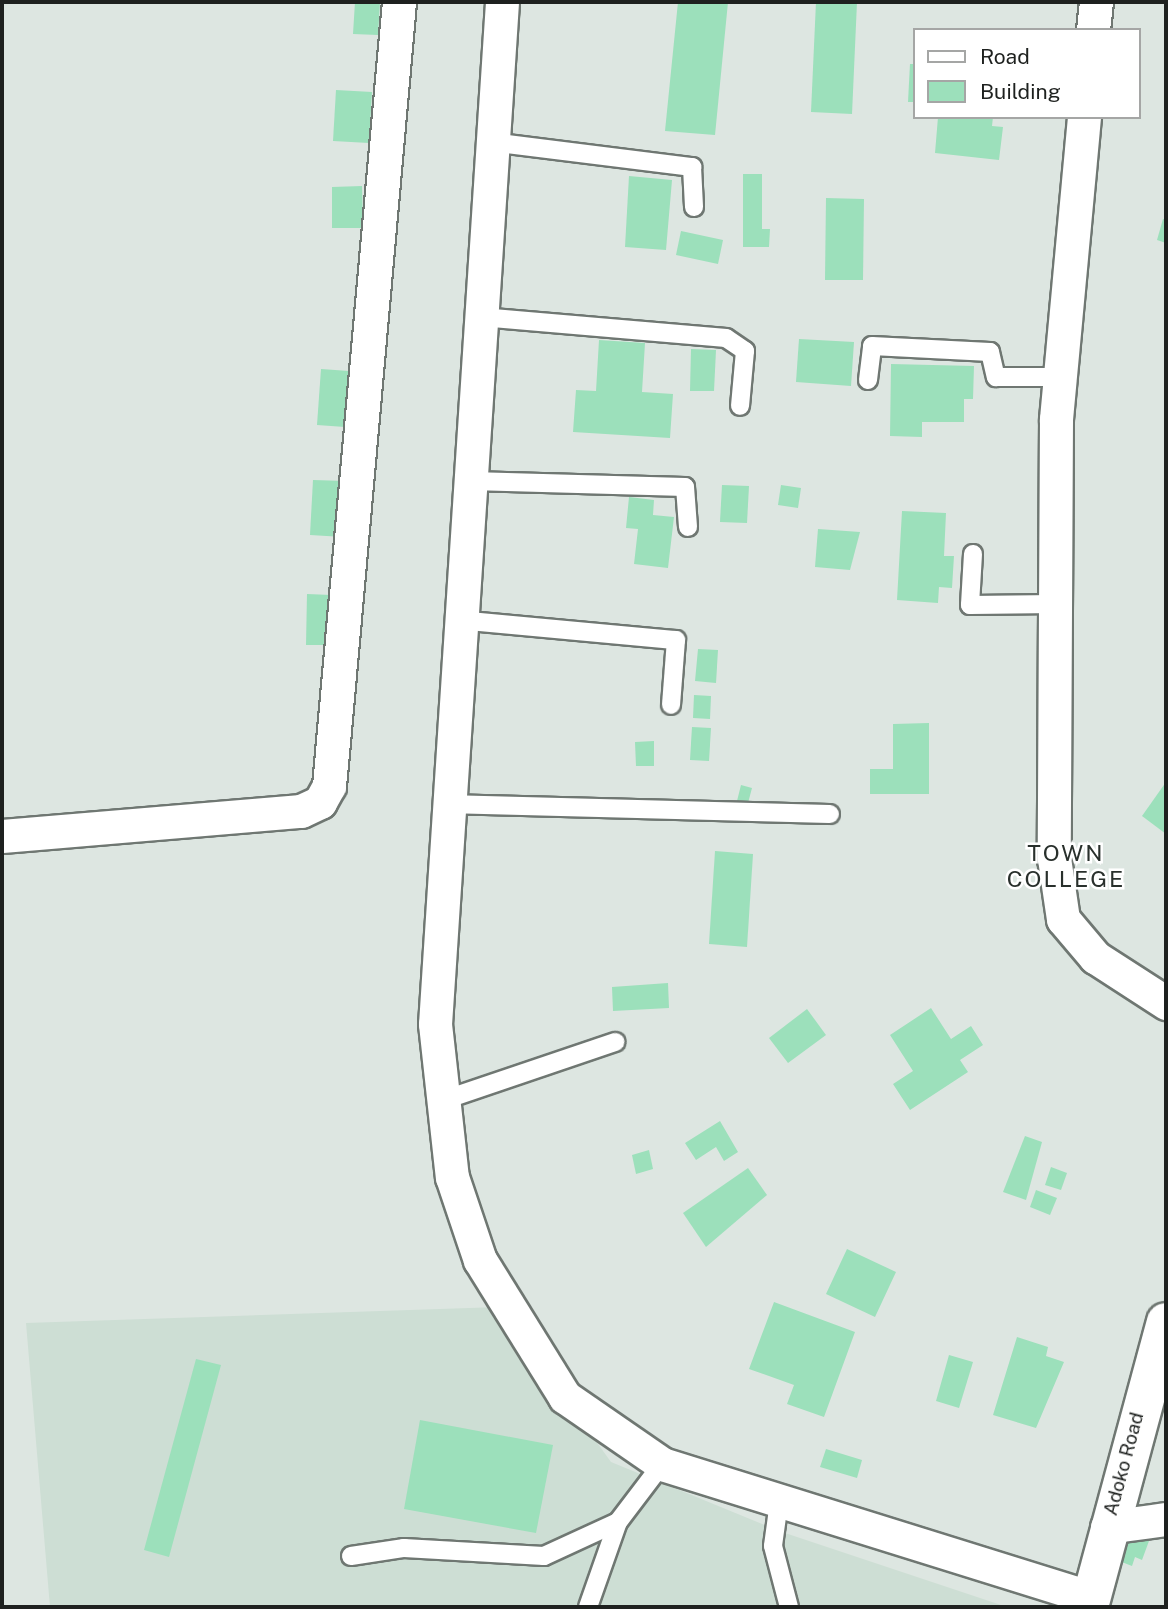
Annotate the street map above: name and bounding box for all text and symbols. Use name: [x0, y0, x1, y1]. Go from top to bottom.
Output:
legend: [912, 28, 1140, 119]
text: Road: [980, 44, 1030, 69]
text: Building: [980, 79, 1061, 104]
district label: TOWN COLLEGE: [1008, 839, 1124, 893]
street label: Adoko Road: [1099, 1410, 1149, 1518]

